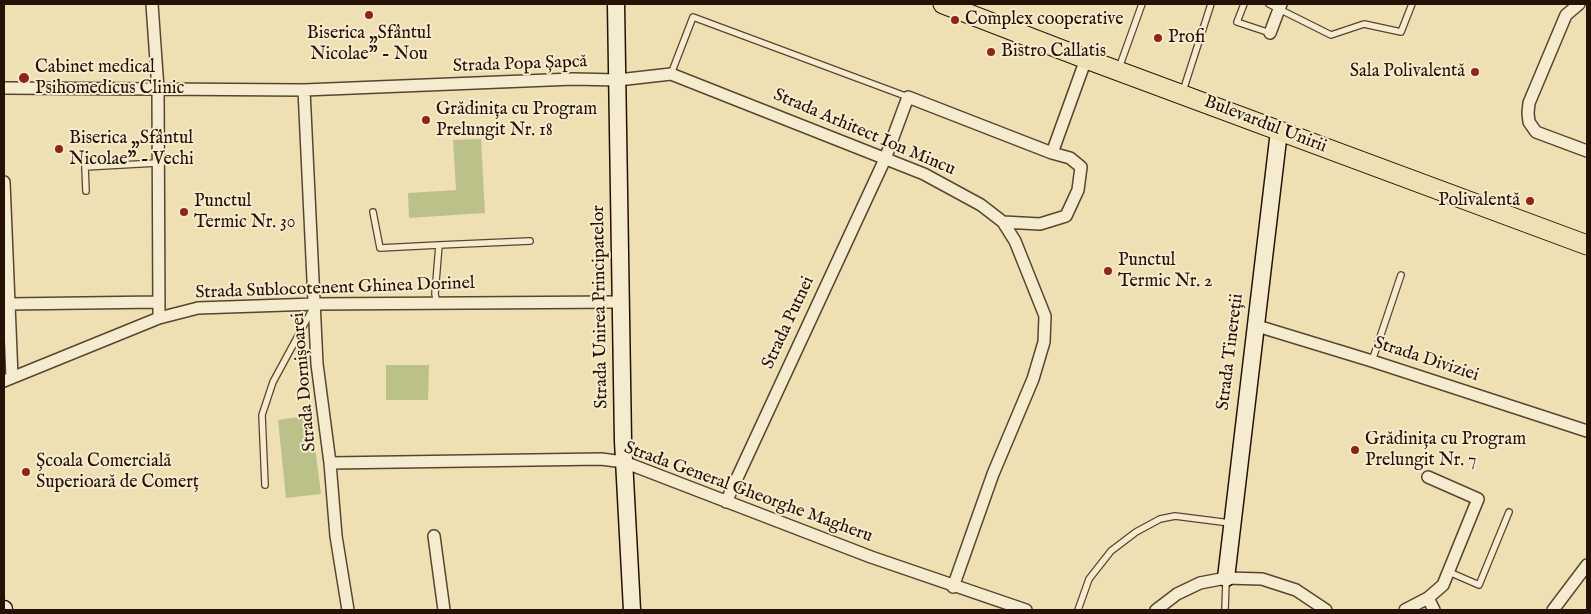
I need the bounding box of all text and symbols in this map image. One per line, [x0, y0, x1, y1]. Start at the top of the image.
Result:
marker: Biserica „Sfântul Nicolae” - Nou [363, 9, 375, 21]
place label: Complex cooperative [965, 9, 1124, 31]
marker: Complex cooperative [949, 14, 961, 26]
place label: Biserica „Sfântul Nicolae” - Nou [307, 23, 431, 66]
place label: Profi [1168, 27, 1205, 49]
marker: Profi [1152, 32, 1164, 44]
place label: Bistro Callatis [1001, 41, 1106, 63]
marker: Bistro Callatis [985, 46, 997, 58]
street label: Strada Popa Șapcă [452, 52, 588, 78]
place label: Cabinet medical Psihomedicus Clinic [35, 57, 184, 100]
place label: Sala Polivalentă [1350, 61, 1465, 83]
marker: Sala Polivalentă [1469, 66, 1481, 78]
marker: Cabinet medical Psihomedicus Clinic [17, 71, 31, 85]
street label: Strada Arhitect Ion Mincu [770, 85, 958, 181]
street label: Bulevardul Unirii [1200, 92, 1330, 158]
place label: Grădinița cu Program Prelungit Nr. 18 [436, 99, 597, 142]
marker: Grădinița cu Program Prelungit Nr. 18 [420, 114, 432, 126]
place label: Biserica „Sfântul Nicolae” - Vechi [69, 128, 194, 170]
marker: Biserica „Sfântul Nicolae” - Vechi [53, 143, 65, 155]
place label: Polivalentă [1438, 190, 1520, 212]
place label: Punctul Termic Nr. 30 [194, 191, 296, 233]
marker: Polivalentă [1524, 195, 1536, 207]
street label: Strada Unirea Principatelor [588, 205, 614, 409]
marker: Punctul Termic Nr. 30 [178, 206, 190, 218]
place label: Punctul Termic Nr. 2 [1118, 250, 1212, 292]
marker: Punctul Termic Nr. 2 [1102, 265, 1114, 277]
street label: Strada Sublocotenent Ghinea Dorinel [195, 273, 475, 305]
street label: Strada Putnei [758, 273, 820, 373]
street label: Strada Tinereții [1213, 292, 1249, 412]
street label: Strada Dornișoarei [288, 311, 322, 453]
street label: Strada Diviziei [1371, 333, 1481, 387]
place label: Grădinița cu Program Prelungit Nr. 7 [1365, 429, 1526, 472]
street label: Strada General Gheorghe Magheru [621, 438, 875, 548]
marker: Grădinița cu Program Prelungit Nr. 7 [1349, 444, 1361, 456]
place label: Școala Comercială Superioară de Comerț [36, 451, 199, 494]
marker: Școala Comercială Superioară de Comerț [20, 466, 32, 478]

